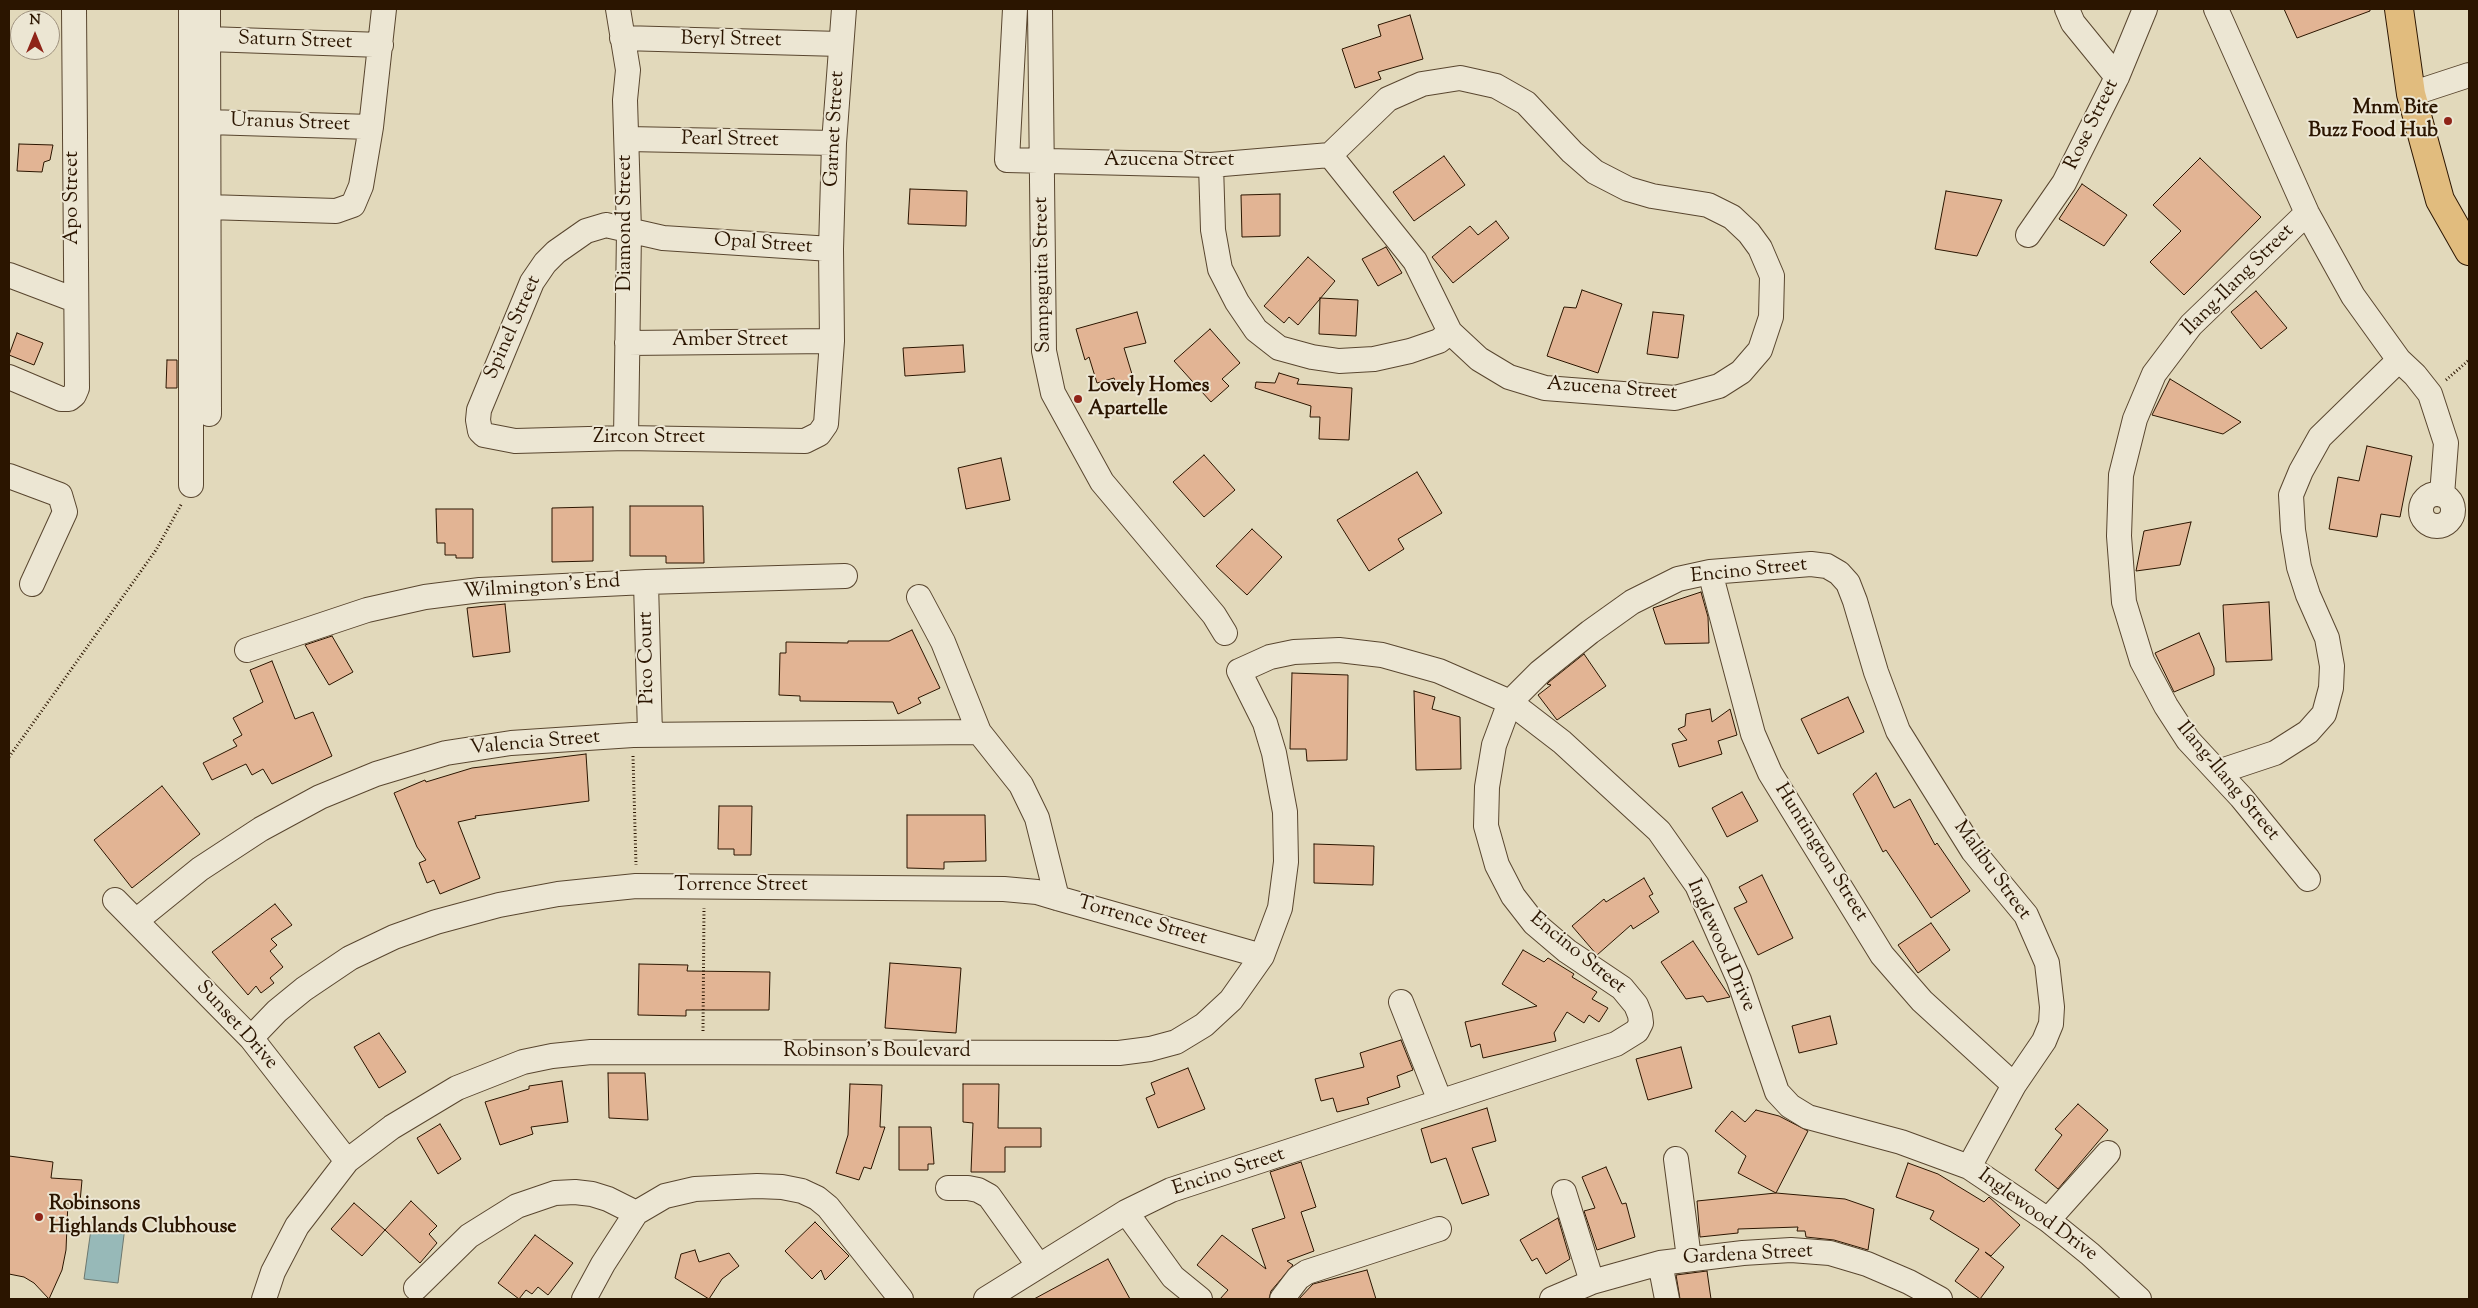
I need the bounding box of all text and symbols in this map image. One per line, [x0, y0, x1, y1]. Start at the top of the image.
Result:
north arrow [10, 10, 60, 60]
text: N [29, 11, 41, 31]
street label: Saturn Street [237, 28, 353, 56]
street label: Beryl Street [680, 28, 782, 54]
street label: Garnet Street [821, 70, 851, 188]
street label: Rose Street [2061, 76, 2125, 174]
place label: Mnm Bite Buzz Food Hub [2308, 98, 2438, 145]
street label: Uranus Street [230, 110, 350, 138]
marker: Mnm Bite Buzz Food Hub [2442, 115, 2454, 127]
street label: Pearl Street [681, 128, 779, 154]
street label: Azucena Street [1104, 150, 1234, 174]
street label: Apo Street [62, 151, 86, 245]
street label: Diamond Street [615, 155, 639, 291]
street label: Sampaguita Street [1031, 197, 1057, 353]
street label: Ilang-Ilang Street [2178, 220, 2300, 342]
street label: Opal Street [713, 230, 813, 260]
street label: Spinel Street [480, 272, 548, 384]
street label: Amber Street [672, 330, 788, 354]
street label: Azucena Street [1546, 373, 1678, 407]
place label: Lovely Homes Apartelle [1088, 376, 1209, 423]
marker: Lovely Homes Apartelle [1072, 393, 1084, 405]
street label: Zircon Street [593, 427, 705, 451]
street label: Encino Street [1690, 554, 1808, 590]
street label: Wilmington's End [463, 571, 621, 605]
street label: Pico Court [635, 611, 661, 705]
street label: Ilang-Ilang Street [2170, 718, 2284, 846]
street label: Valencia Street [469, 726, 601, 762]
street label: Huntington Street [1768, 779, 1872, 927]
street label: Malibu Street [1947, 817, 2035, 925]
street label: Torrence Street [674, 875, 808, 899]
street label: Inglewood Drive [1680, 876, 1760, 1016]
street label: Torrence Street [1075, 892, 1209, 952]
street label: Encino Street [1524, 908, 1630, 1000]
street label: Sunset Drive [190, 977, 282, 1075]
street label: Robinson's Boulevard [783, 1041, 971, 1065]
street label: Encino Street [1170, 1144, 1288, 1202]
street label: Inglewood Drive [1972, 1164, 2102, 1268]
place label: Robinsons Highlands Clubhouse [49, 1194, 237, 1241]
marker: Robinsons Highlands Clubhouse [33, 1211, 45, 1223]
street label: Gardena Street [1682, 1241, 1814, 1271]

